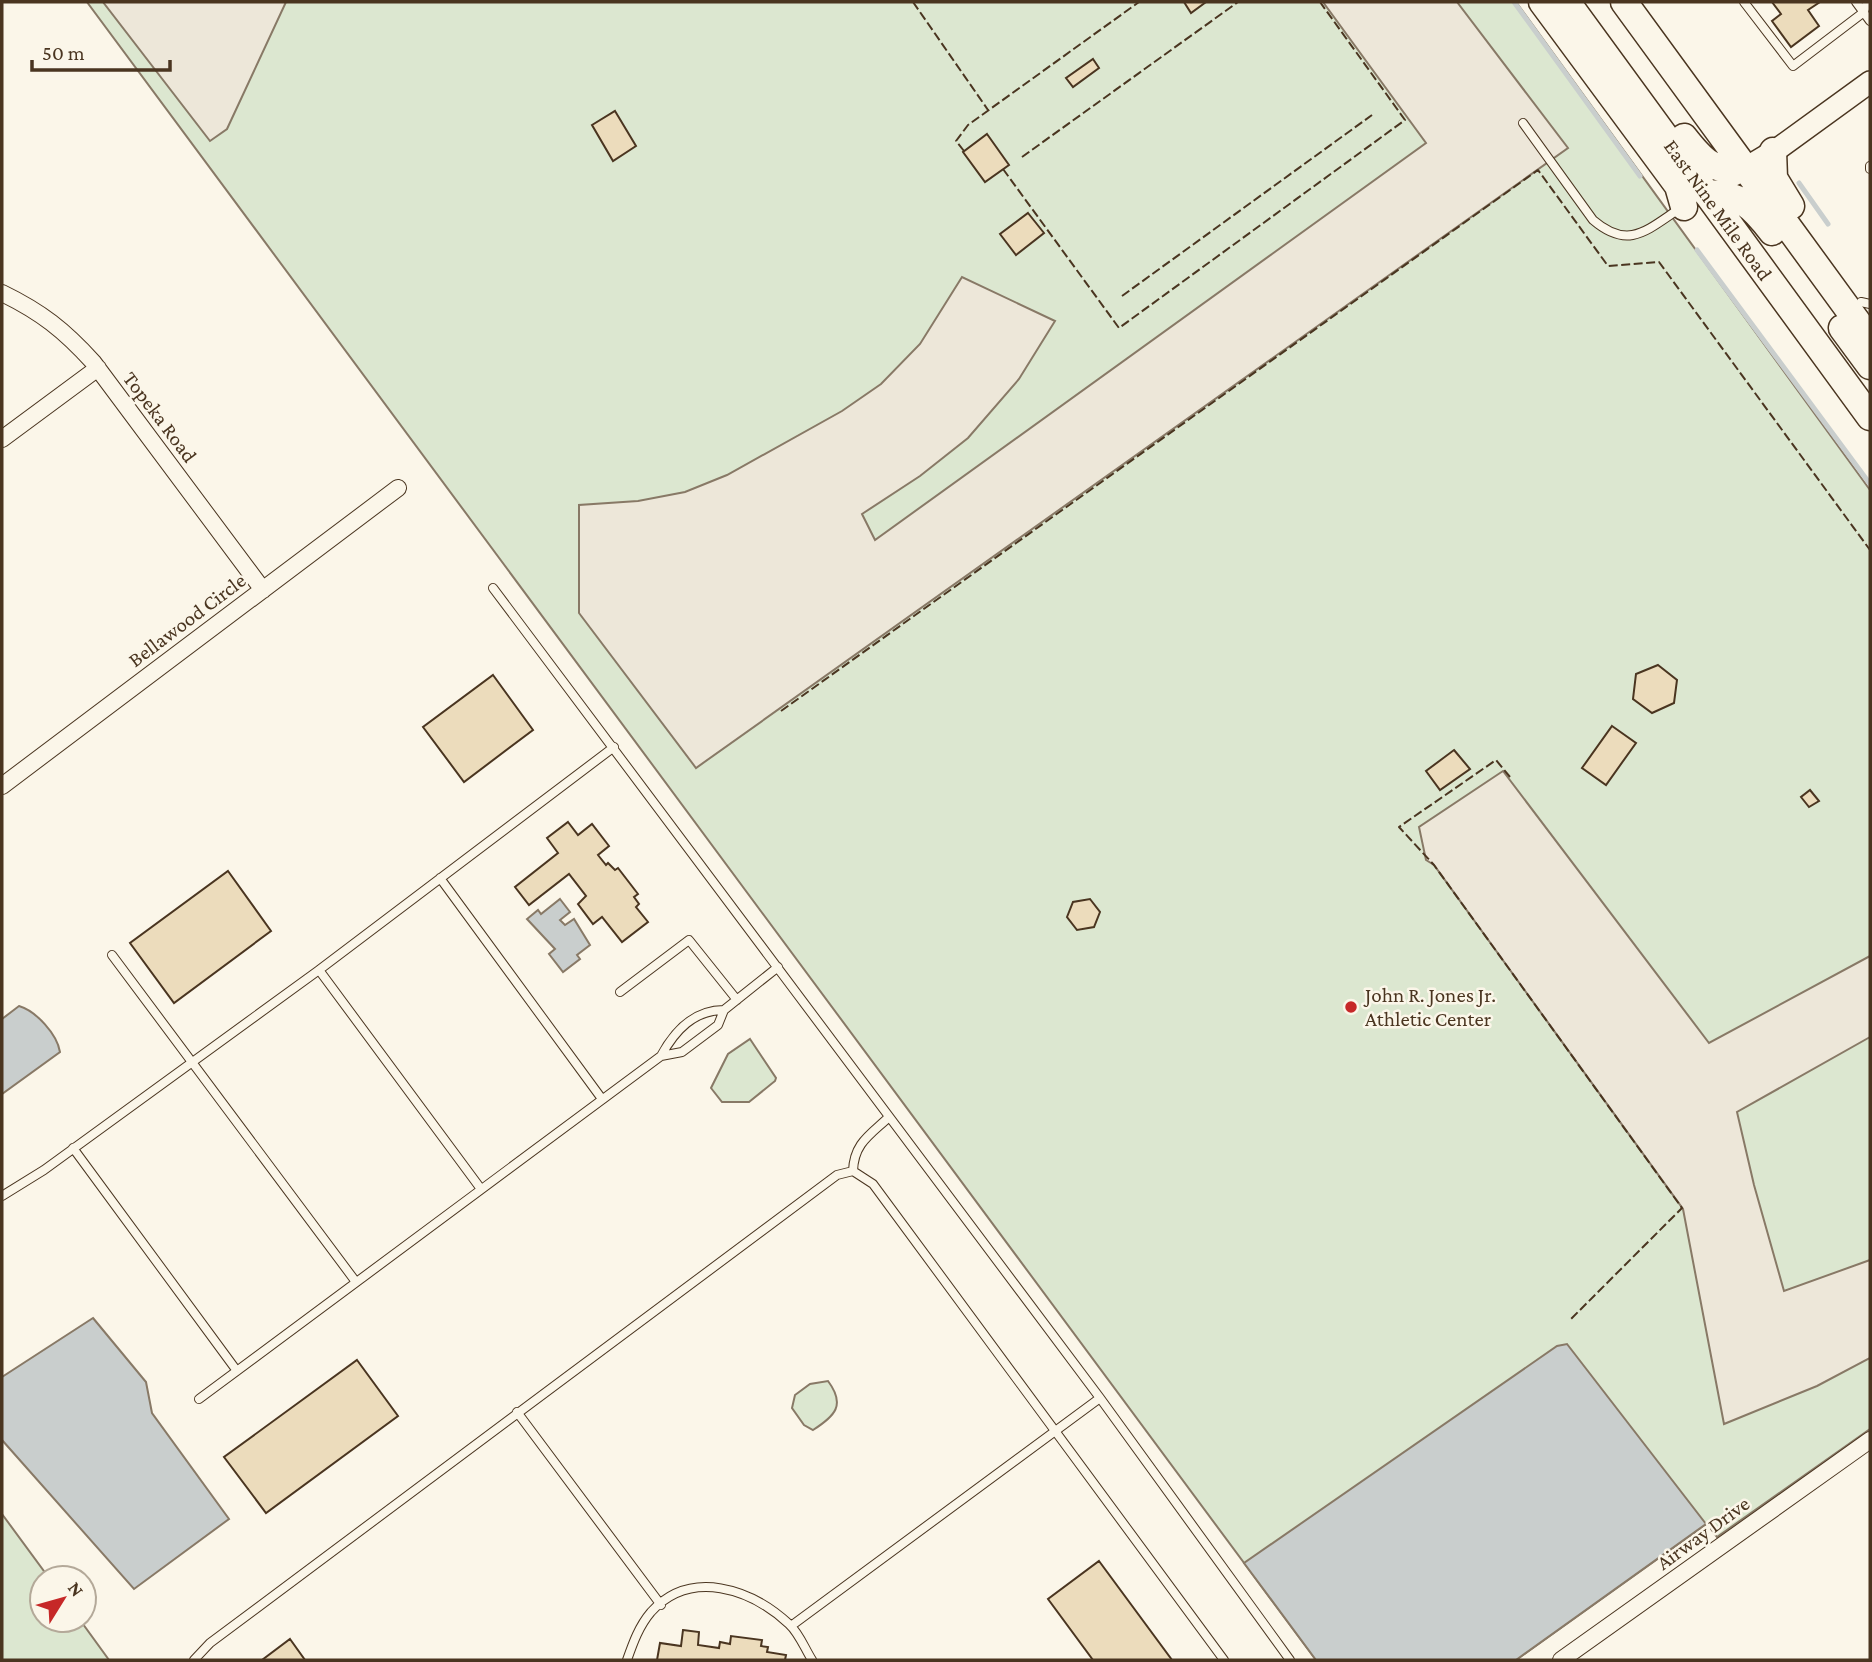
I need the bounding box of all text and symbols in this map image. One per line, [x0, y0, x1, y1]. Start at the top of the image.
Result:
scale bar [32, 28, 170, 72]
text: 50 m [42, 41, 85, 65]
street label: East Nine Mile Road [1659, 135, 1777, 285]
street label: Topeka Road [118, 367, 202, 467]
street label: Bellawood Circle [124, 568, 250, 672]
place label: John R. Jones Jr. Athletic Center [1363, 983, 1496, 1031]
marker: John R. Jones Jr. Athletic Center [1343, 999, 1359, 1015]
street label: Airway Drive [1652, 1491, 1754, 1575]
north arrow [28, 1564, 98, 1634]
text: N [64, 1578, 88, 1601]

